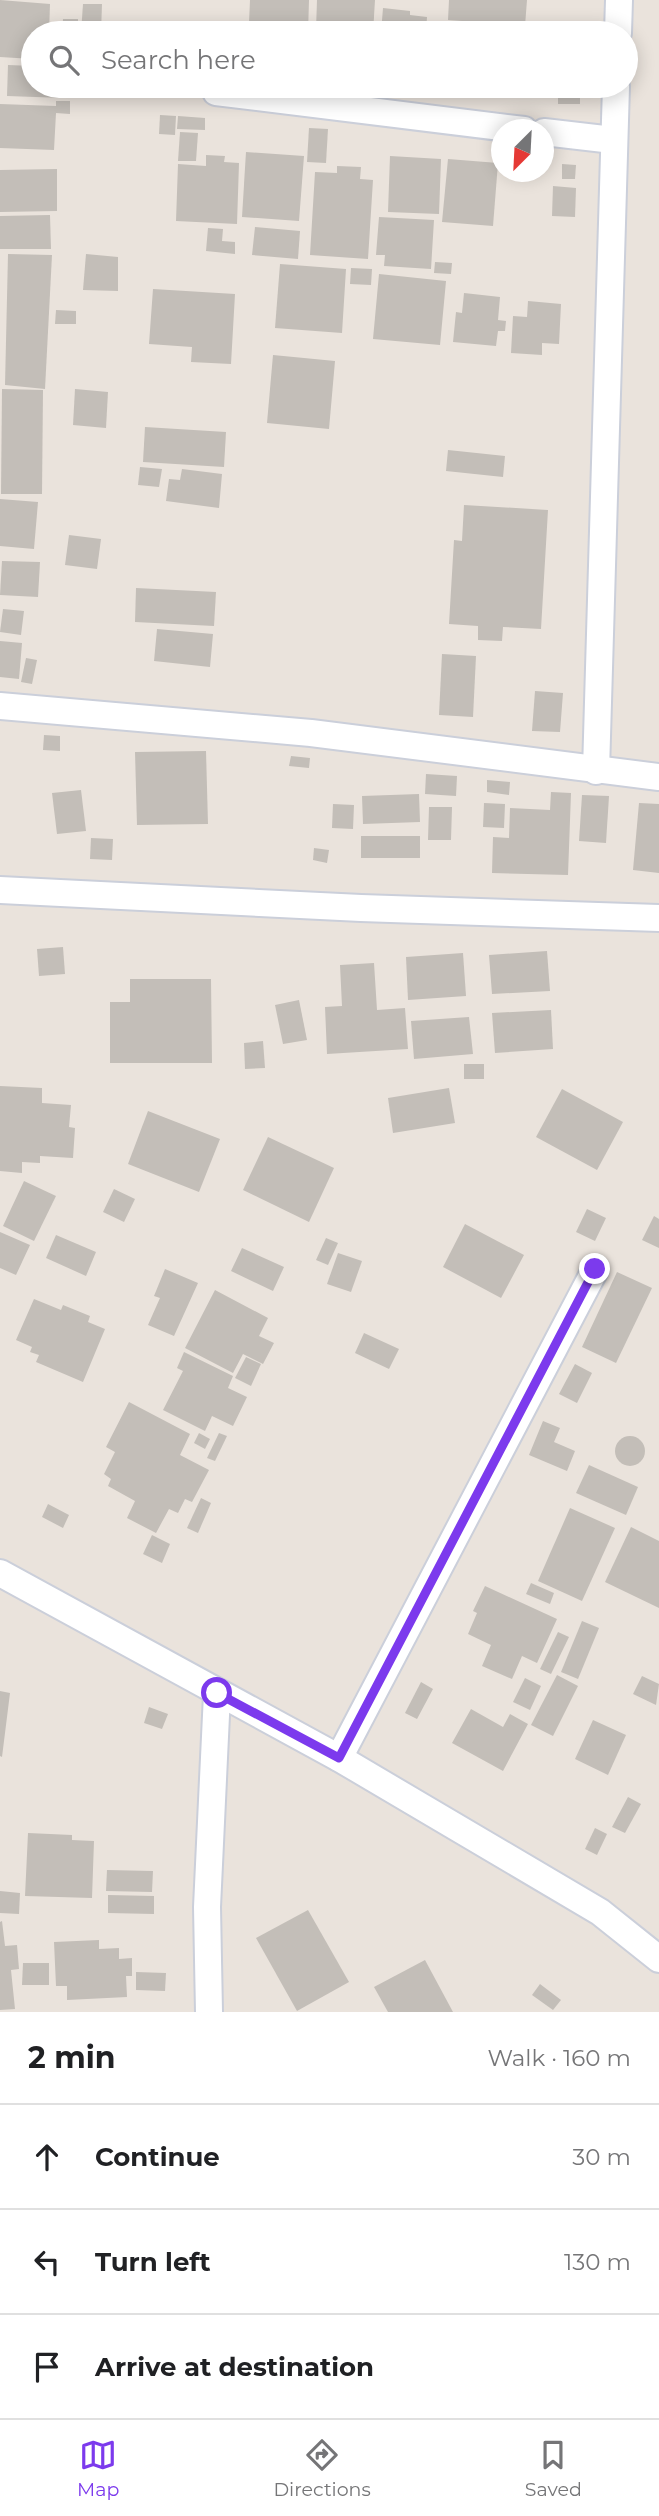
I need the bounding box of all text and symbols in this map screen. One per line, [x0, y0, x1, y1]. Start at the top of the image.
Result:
search box [21, 21, 638, 98]
icon: search [45, 41, 83, 79]
text: Search here [101, 44, 256, 76]
north arrow [491, 119, 554, 182]
route end [579, 1253, 610, 1284]
route start [201, 1677, 232, 1708]
text: 2 min [28, 2039, 115, 2076]
text: Walk · 160 m [487, 2044, 631, 2072]
icon: ahead [28, 2138, 66, 2176]
text: Continue [95, 2141, 220, 2173]
text: 30 m [572, 2143, 631, 2171]
icon: left [28, 2243, 66, 2281]
text: Turn left [95, 2246, 211, 2278]
text: 130 m [564, 2248, 631, 2276]
icon: arrive [28, 2348, 66, 2386]
text: Arrive at destination [95, 2351, 374, 2383]
tab: Map [77, 2436, 119, 2501]
tab: Directions [273, 2436, 371, 2501]
tab: Saved [525, 2436, 582, 2501]

